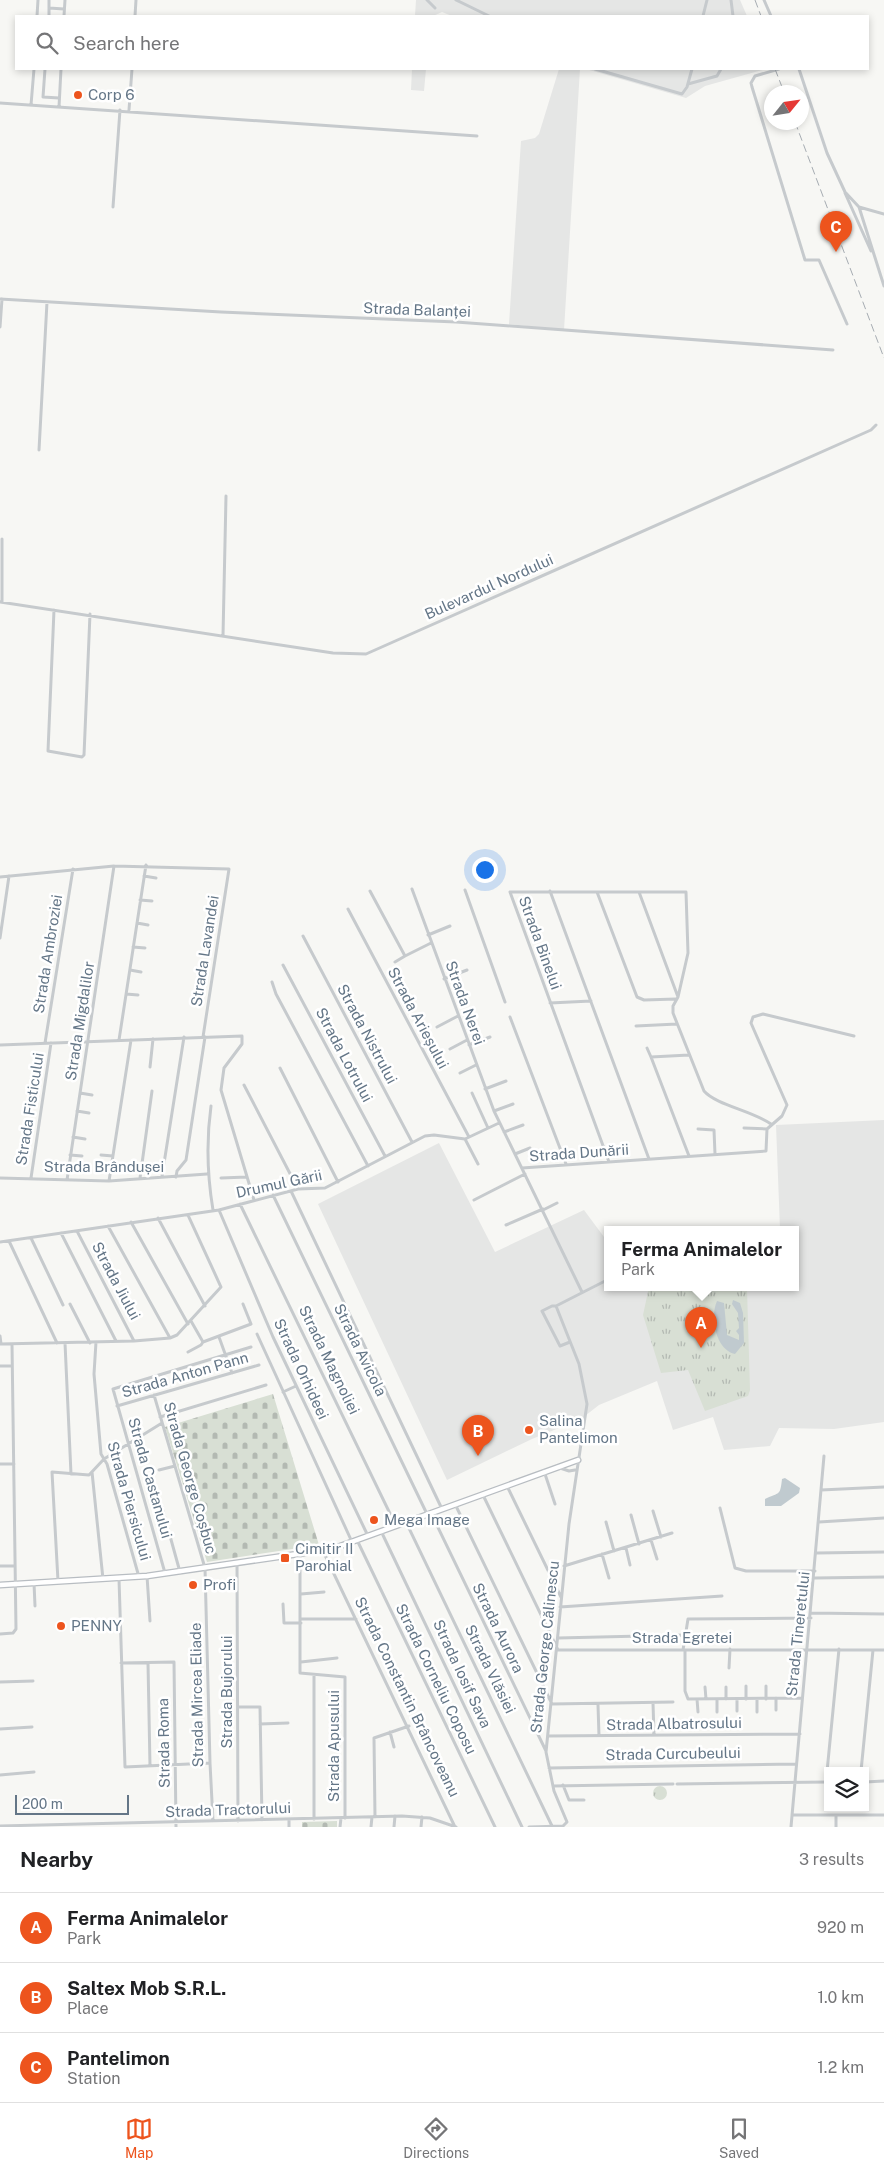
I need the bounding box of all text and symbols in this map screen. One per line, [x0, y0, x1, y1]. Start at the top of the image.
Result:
search box [15, 15, 869, 70]
icon: search [33, 29, 61, 57]
text: Search here [73, 32, 180, 54]
north arrow [764, 85, 809, 130]
place label: Corp 6 [88, 86, 134, 103]
marker: Corp 6 [72, 89, 84, 101]
pin: C [820, 211, 852, 252]
street label: Strada Balanței [363, 299, 471, 320]
street label: Bulevardul Nordului [422, 551, 556, 623]
your location [472, 857, 498, 883]
street label: Strada Ambroziei [30, 893, 65, 1015]
street label: Strada Lavandei [187, 894, 222, 1008]
street label: Strada Binelui [516, 894, 565, 992]
street label: Strada Nerei [442, 959, 489, 1047]
street label: Strada Migdalilor [62, 960, 97, 1082]
street label: Strada Arieșului [385, 964, 452, 1071]
street label: Strada Nistrului [334, 981, 401, 1086]
street label: Strada Lotrului [312, 1005, 376, 1105]
street label: Strada Fisticului [12, 1051, 47, 1166]
street label: Strada Dunării [529, 1141, 629, 1164]
street label: Strada Brândușei [44, 1158, 164, 1175]
street label: Drumul Gării [234, 1166, 324, 1201]
popup [604, 1226, 799, 1291]
text: Ferma Animalelor [621, 1238, 782, 1260]
street label: Strada Jiului [89, 1239, 144, 1323]
text: Park [621, 1260, 655, 1279]
street label: Strada Avicola [331, 1301, 390, 1399]
street label: Strada Magnoliei [296, 1303, 363, 1417]
pin: A [685, 1307, 717, 1348]
street label: Strada Orhideei [271, 1316, 332, 1422]
street label: Strada Anton Pann [120, 1348, 250, 1401]
street label: Strada George Coșbuc [161, 1400, 220, 1556]
place label: Salina Pantelimon [539, 1412, 618, 1446]
pin: B [462, 1415, 494, 1456]
street label: Strada Castanului [125, 1416, 176, 1540]
marker: Salina Pantelimon [523, 1424, 535, 1436]
street label: Strada Piersicului [104, 1439, 155, 1562]
place label: Mega Image [384, 1511, 470, 1528]
marker: Mega Image [368, 1514, 380, 1526]
place label: Cimitir II Parohial [295, 1540, 353, 1574]
marker: Cimitir II Parohial [279, 1552, 291, 1564]
street label: Strada George Călinescu [527, 1560, 562, 1734]
street label: Strada Tineretului [782, 1571, 813, 1697]
place label: Profi [203, 1576, 236, 1593]
marker: Profi [187, 1579, 199, 1591]
street label: Strada Aurora [469, 1580, 528, 1675]
street label: Strada Constantin Brâncoveanu [352, 1594, 463, 1799]
street label: Strada Corneliu Coposu [393, 1601, 480, 1757]
place label: PENNY [71, 1617, 122, 1634]
street label: Strada Iosif Sava [430, 1617, 495, 1731]
marker: PENNY [55, 1620, 67, 1632]
street label: Strada Vlăsiei [462, 1622, 519, 1716]
street label: Strada Mircea Eliade [187, 1623, 206, 1767]
street label: Strada Egretei [632, 1629, 732, 1646]
street label: Strada Bujorului [218, 1635, 235, 1749]
street label: Strada Apusului [325, 1690, 342, 1802]
street label: Strada Roma [154, 1698, 173, 1788]
street label: Strada Albatrosului [606, 1714, 742, 1733]
street label: Strada Curcubeului [605, 1744, 741, 1763]
map controls [824, 1767, 869, 1812]
button: layers [824, 1767, 869, 1812]
scale bar [15, 1792, 129, 1815]
text: 200 m [22, 1796, 63, 1812]
street label: Strada Tractorului [165, 1799, 291, 1820]
text: Nearby [20, 1847, 93, 1872]
text: 3 results [799, 1850, 864, 1869]
text: Ferma Animalelor [67, 1907, 228, 1929]
text: A [30, 1918, 42, 1937]
text: 920 m [817, 1918, 864, 1937]
text: Park [67, 1929, 101, 1948]
text: Saltex Mob S.R.L. [67, 1977, 226, 1999]
text: B [31, 1988, 41, 2007]
text: 1.0 km [817, 1988, 864, 2007]
text: Place [67, 1999, 109, 2018]
text: Pantelimon [67, 2047, 170, 2069]
text: C [30, 2058, 42, 2077]
text: 1.2 km [817, 2058, 864, 2077]
text: Station [67, 2069, 121, 2088]
tab: Map [125, 2115, 153, 2161]
tab: Directions [403, 2115, 469, 2161]
tab: Saved [719, 2115, 759, 2161]

